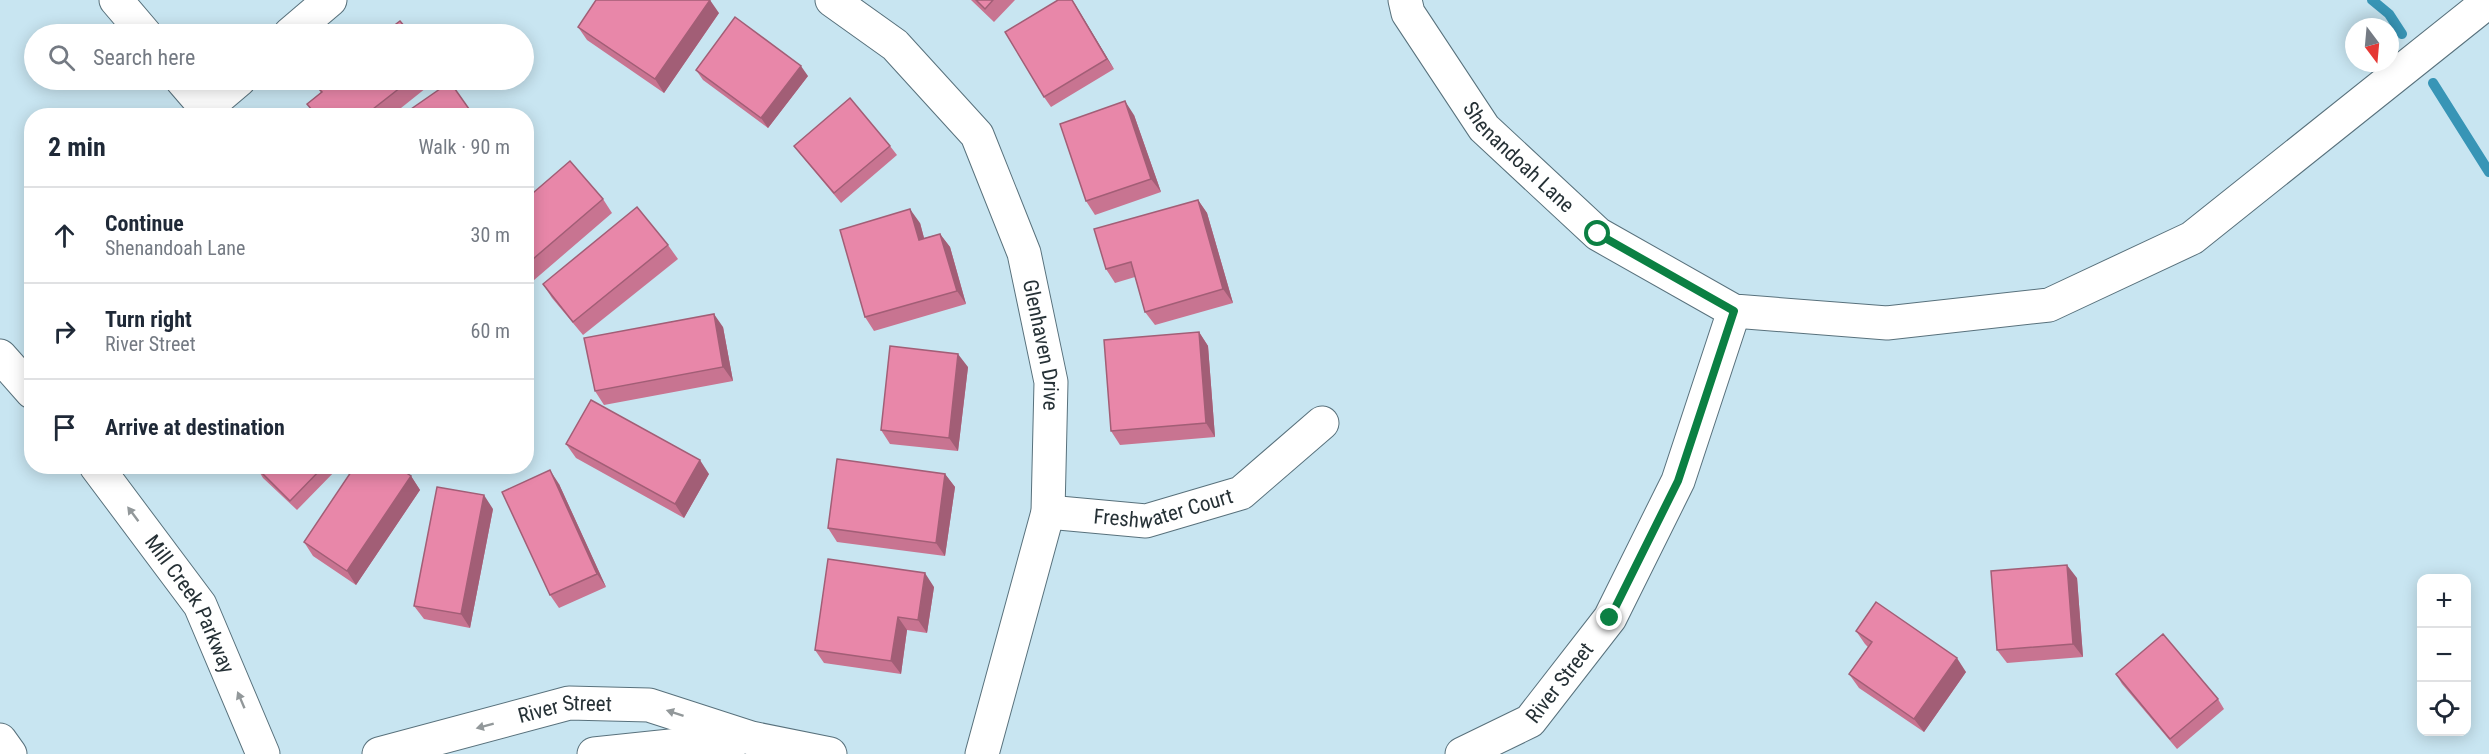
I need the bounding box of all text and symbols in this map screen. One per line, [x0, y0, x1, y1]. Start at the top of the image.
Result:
north arrow [2345, 18, 2399, 72]
search box [24, 24, 534, 90]
icon: search [45, 41, 78, 74]
text: Search here [93, 45, 195, 70]
street label: Shenandoah Lane [1458, 97, 1579, 218]
text: 2 min [48, 132, 106, 162]
text: Walk · 90 m [418, 135, 510, 159]
text: Continue [105, 211, 184, 236]
icon: ahead [48, 219, 81, 252]
route start [1584, 220, 1610, 246]
text: 30 m [471, 223, 510, 247]
text: Shenandoah Lane [105, 236, 245, 260]
street label: Glenhaven Drive [1018, 277, 1063, 411]
text: Turn right [105, 307, 192, 332]
icon: right [48, 315, 81, 348]
text: 60 m [471, 319, 510, 343]
text: River Street [105, 332, 196, 356]
icon: arrive [48, 411, 81, 444]
text: Arrive at destination [105, 415, 285, 440]
street label: Freshwater Court [1093, 484, 1236, 534]
one-way arrow [127, 507, 139, 523]
street label: Mill Creek Parkway [140, 530, 240, 677]
map controls [2417, 574, 2471, 736]
button: + [2417, 574, 2471, 628]
route end [1596, 604, 1622, 630]
button: − [2417, 628, 2471, 682]
street label: River Street [1521, 638, 1598, 728]
button: locate [2417, 682, 2471, 736]
street label: River Street [515, 690, 612, 728]
one-way arrow [236, 691, 245, 709]
one-way arrow [666, 708, 684, 718]
one-way arrow [476, 721, 494, 731]

